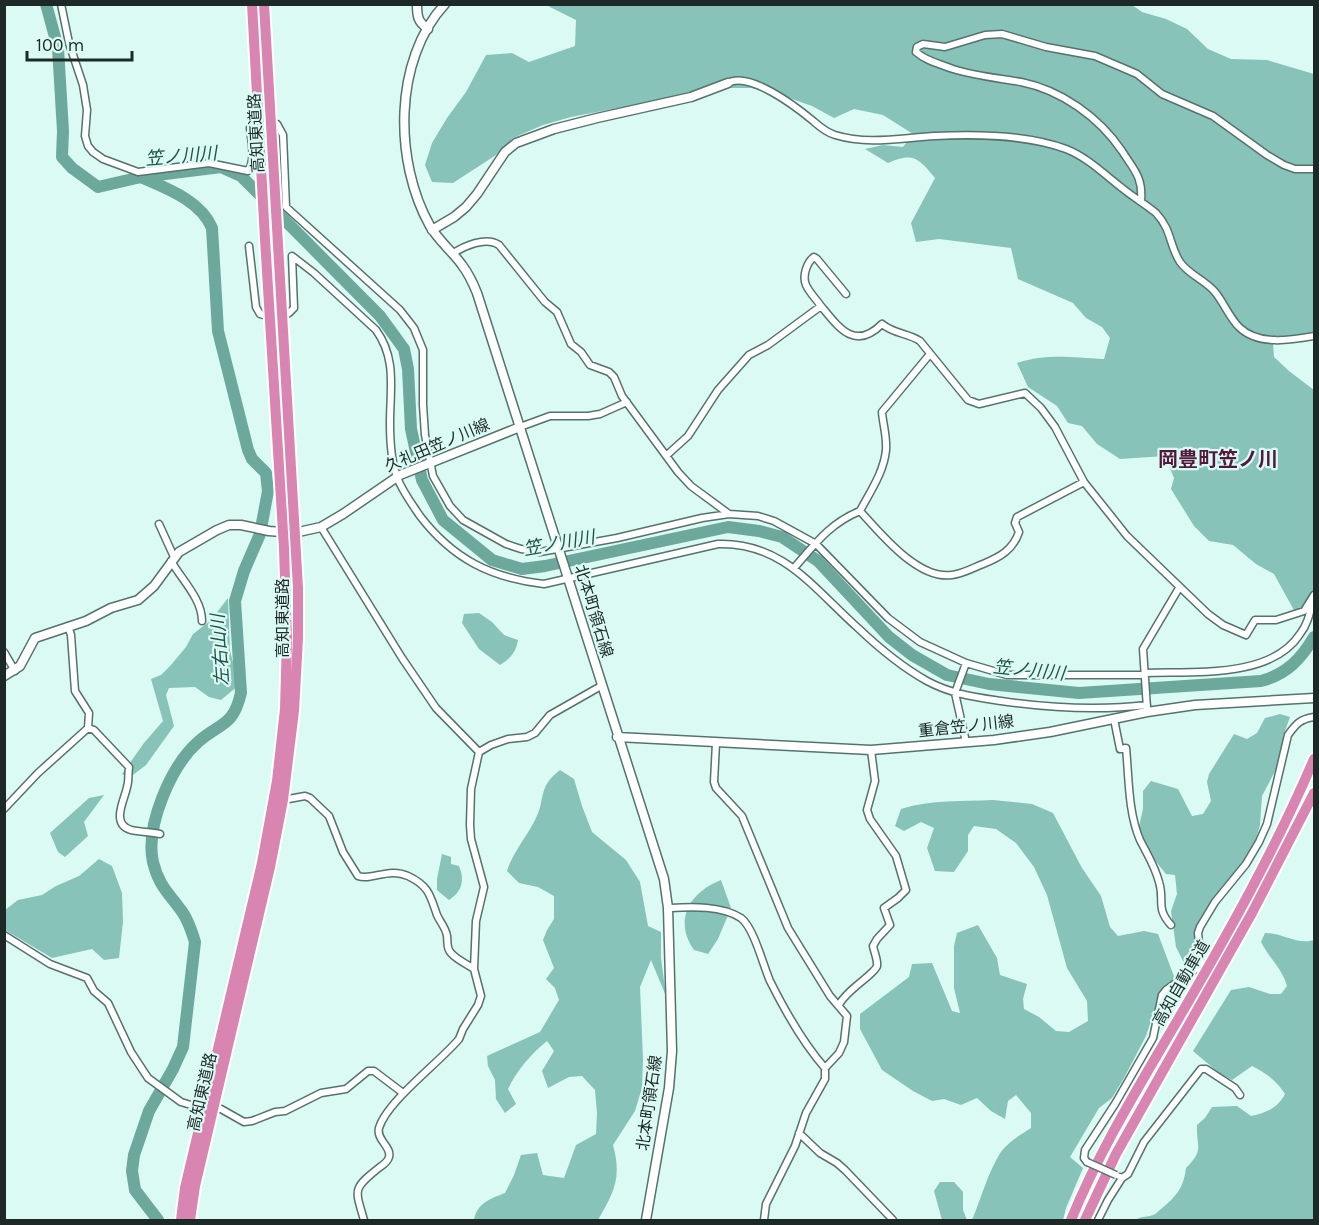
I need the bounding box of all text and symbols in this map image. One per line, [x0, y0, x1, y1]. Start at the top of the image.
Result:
scale bar [27, 24, 132, 62]
text: 100 m [36, 34, 84, 56]
street label: 高知東道路 [244, 93, 268, 173]
water label: 笠ノ川川 [144, 142, 220, 170]
street label: 久礼田笠ノ川線 [382, 414, 492, 476]
district label: 岡豊町笠ノ川 [1158, 448, 1278, 471]
water label: 笠ノ川川 [522, 526, 598, 560]
street label: 北本町領石線 [571, 562, 617, 660]
street label: 高知東道路 [273, 578, 292, 658]
water label: 左右山川 [206, 611, 233, 687]
water label: 笠ノ川川 [992, 655, 1068, 685]
street label: 重倉笠ノ川線 [917, 712, 1015, 740]
street label: 高知自動車道 [1149, 937, 1213, 1029]
street label: 高知東道路 [184, 1051, 220, 1133]
street label: 北本町領石線 [633, 1054, 665, 1152]

